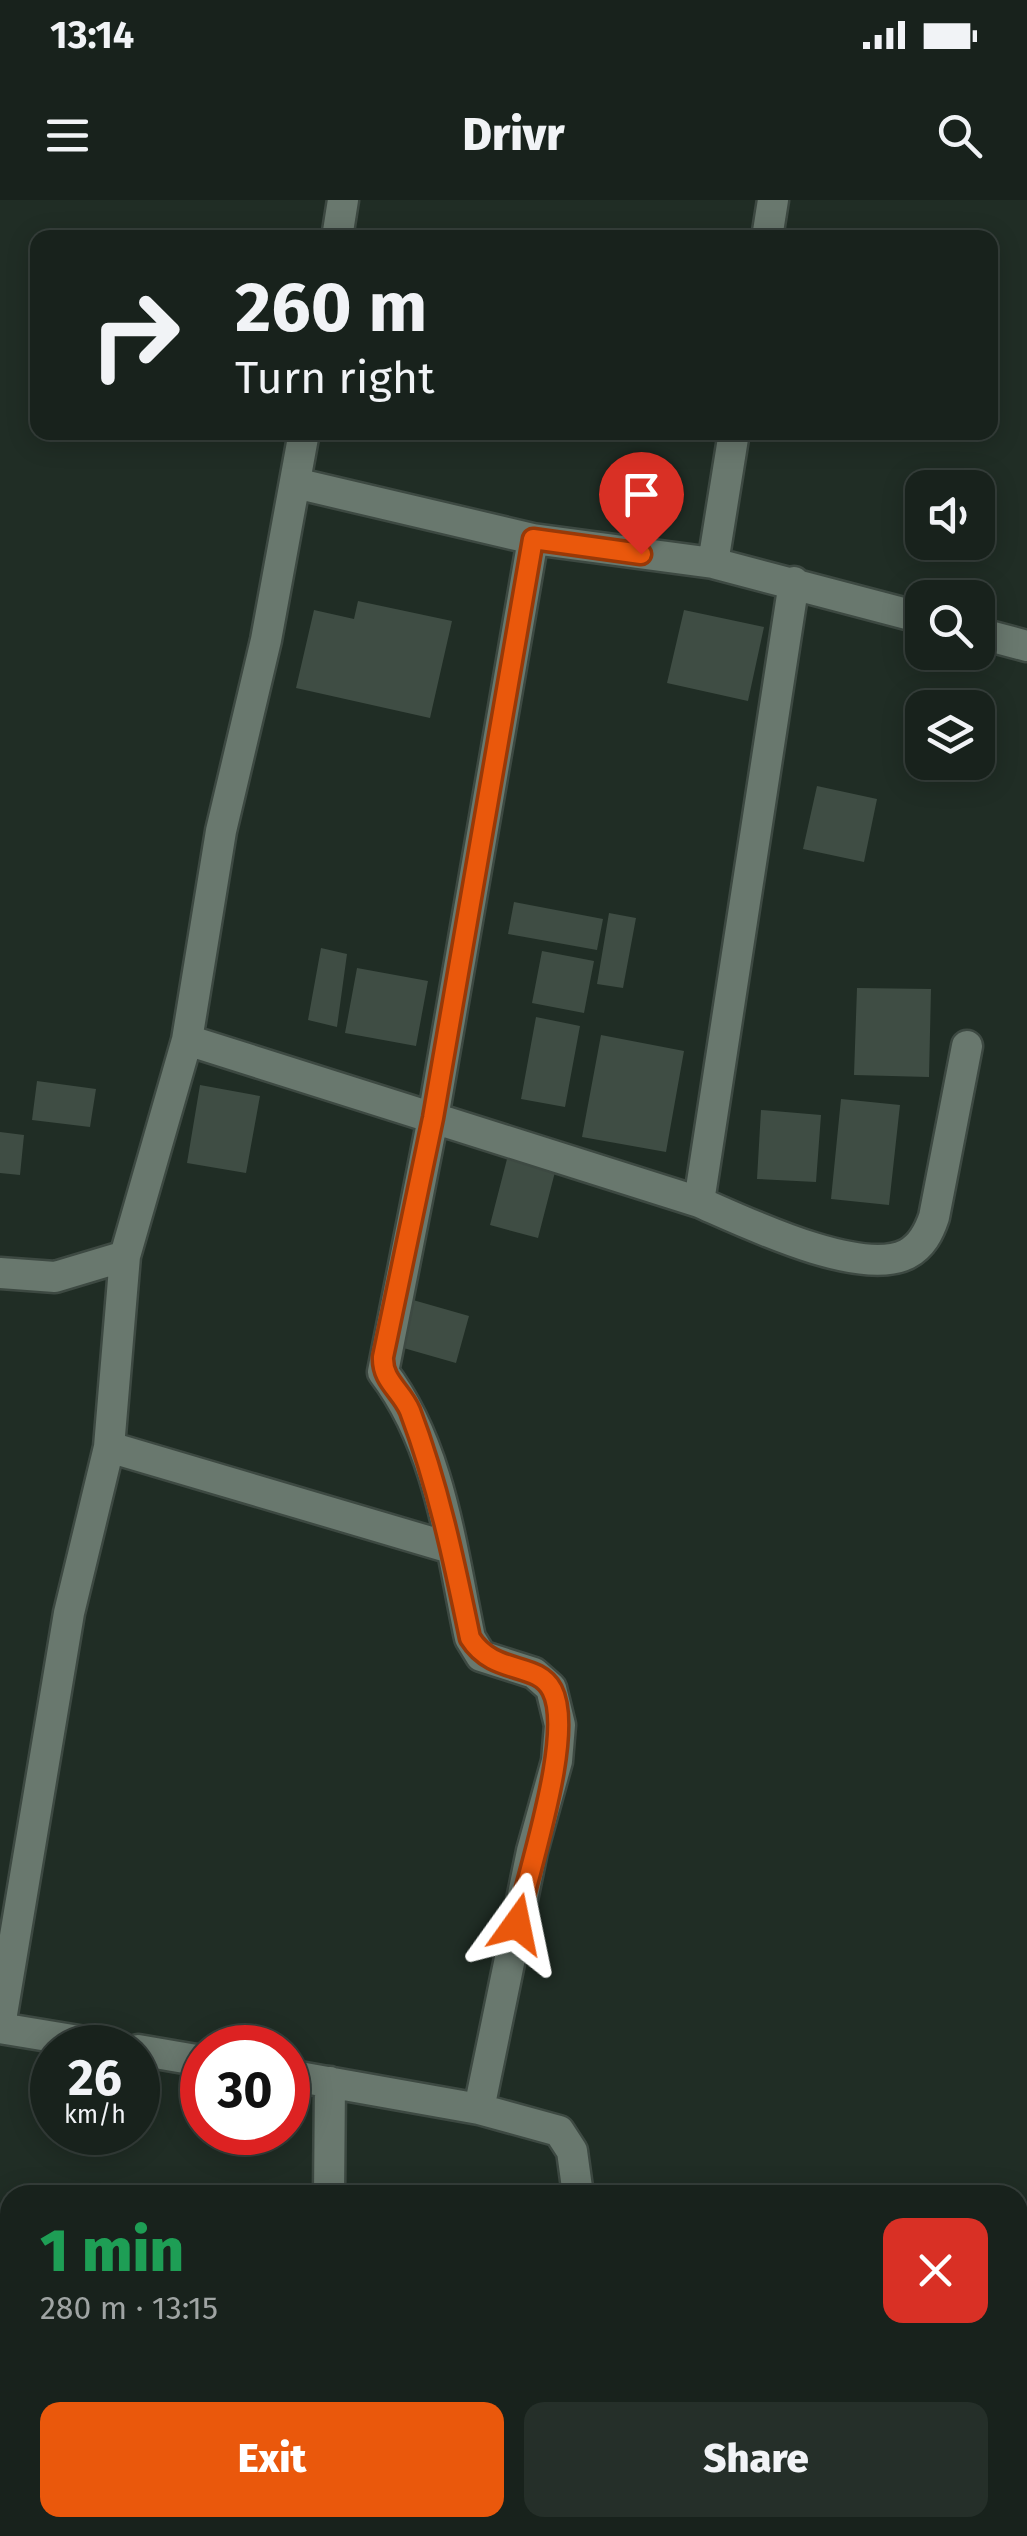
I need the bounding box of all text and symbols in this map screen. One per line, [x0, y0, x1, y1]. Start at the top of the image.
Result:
text: 13:14 [50, 12, 134, 58]
icon: menu [40, 108, 95, 163]
text: Drivr [463, 108, 564, 162]
icon: search [932, 108, 987, 163]
text: 260 m [235, 266, 427, 350]
icon: right [70, 270, 200, 400]
text: Turn right [235, 351, 434, 405]
pin [599, 452, 684, 555]
icon: arrive [614, 467, 669, 522]
map controls [905, 470, 995, 780]
button: sound [905, 470, 995, 560]
button: search [905, 580, 995, 670]
button: layers [905, 690, 995, 780]
position arrow [465, 1872, 569, 1976]
speed limit sign: 30 [180, 2025, 310, 2155]
text: 26 [68, 2048, 122, 2108]
text: km/h [64, 2100, 126, 2130]
text: 1 min [40, 2215, 184, 2287]
button: close [883, 2218, 988, 2323]
text: 280 m · 13:15 [40, 2289, 218, 2327]
button: Exit [40, 2402, 504, 2517]
button: Share [524, 2402, 988, 2517]

